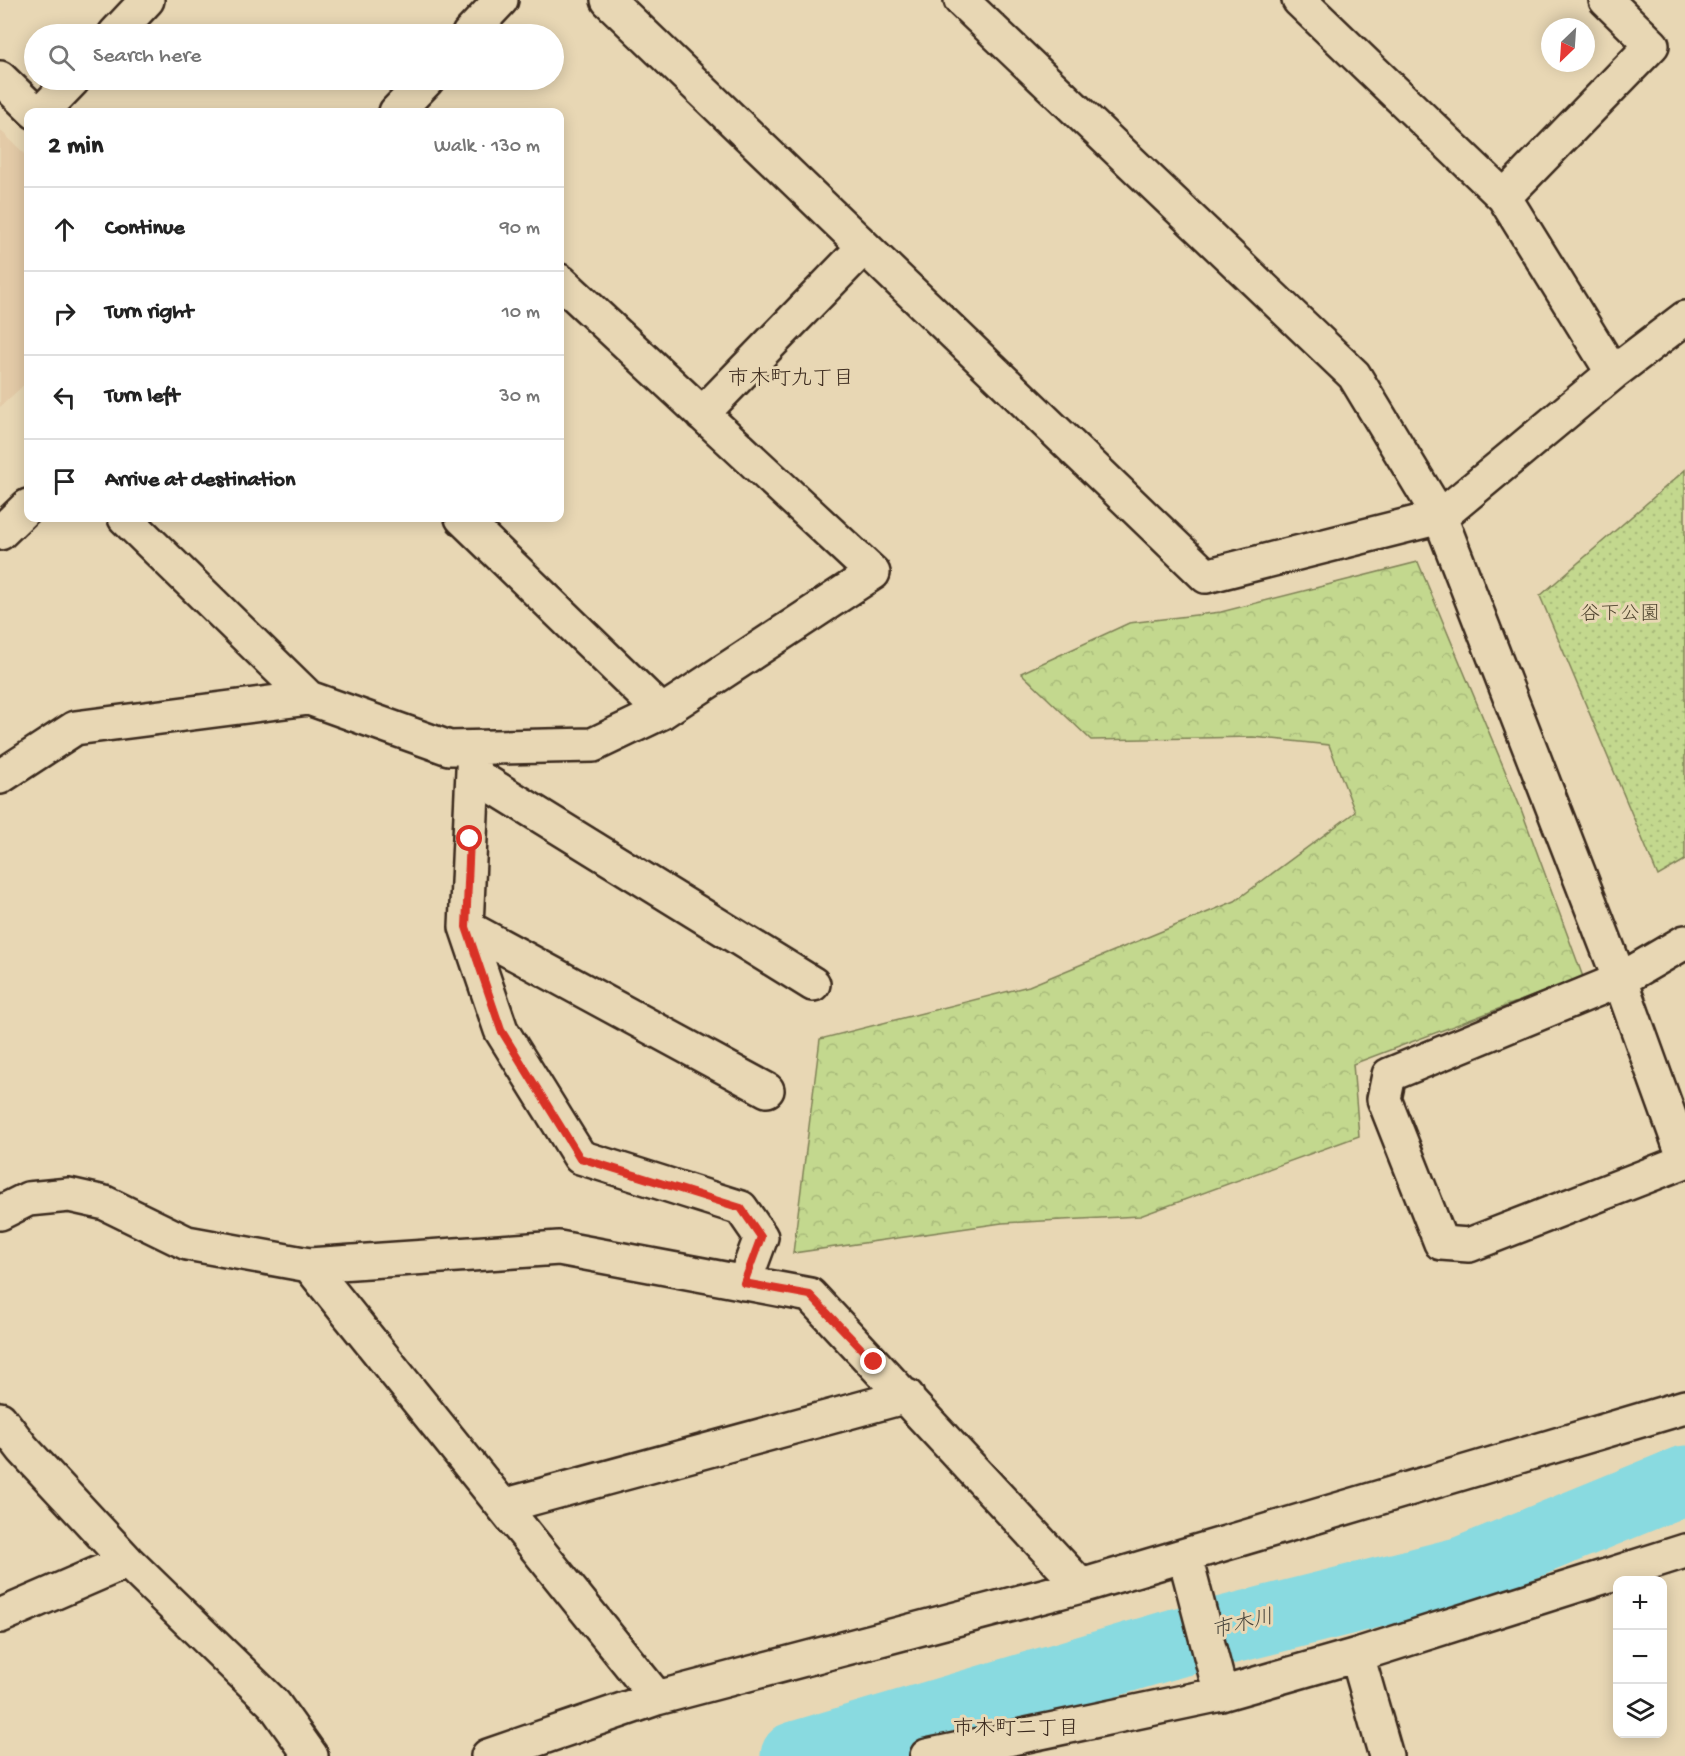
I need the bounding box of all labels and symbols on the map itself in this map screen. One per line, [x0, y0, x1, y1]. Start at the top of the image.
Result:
north arrow [1541, 18, 1595, 72]
district label: 市木町九丁目 [728, 367, 854, 393]
park label: 谷下公園 [1580, 603, 1660, 627]
route start [456, 825, 482, 851]
route end [860, 1348, 886, 1374]
water label: 市木川 [1209, 1605, 1277, 1646]
district label: 市木町二丁目 [953, 1717, 1079, 1743]

